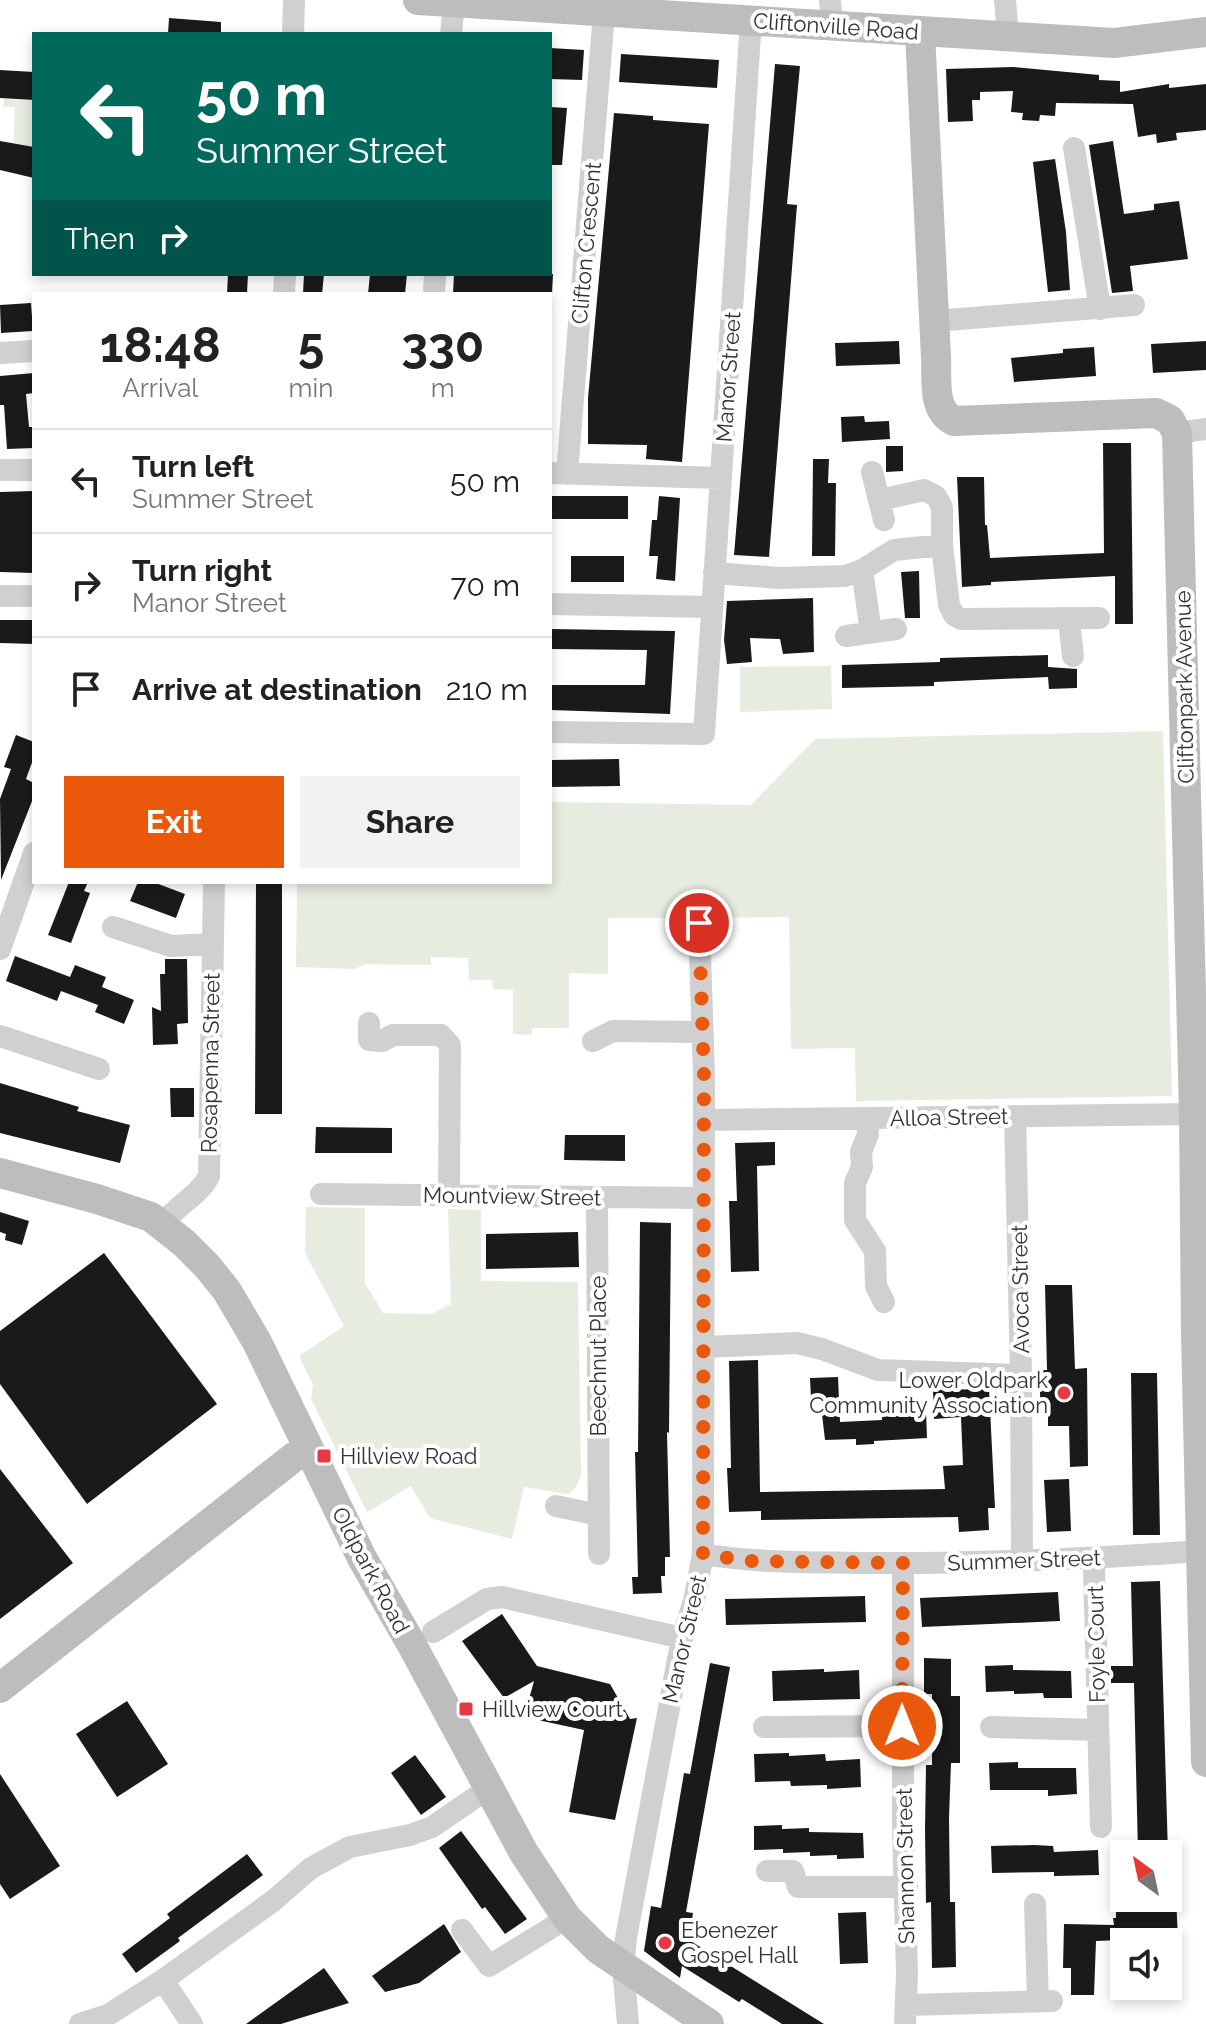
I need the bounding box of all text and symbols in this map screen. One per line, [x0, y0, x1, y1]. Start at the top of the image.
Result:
street label: Cliftonville Road [752, 7, 920, 45]
text: 50 m [196, 62, 327, 128]
icon: left [64, 64, 168, 168]
text: Summer Street [196, 129, 447, 171]
street label: Clifton Crescent [566, 160, 606, 325]
icon: right [151, 216, 195, 260]
text: Then [64, 221, 135, 256]
street label: Manor Street [710, 310, 746, 443]
text: 18:48 [100, 317, 221, 373]
text: 5 [298, 317, 324, 373]
text: 330 [401, 317, 484, 373]
text: Arrival [122, 373, 198, 403]
text: min [289, 373, 333, 403]
text: m [431, 373, 455, 403]
text: Turn left [132, 449, 254, 484]
icon: left [64, 459, 108, 503]
text: 50 m [450, 464, 520, 499]
text: Summer Street [132, 484, 314, 514]
text: Turn right [132, 553, 272, 588]
icon: right [64, 563, 108, 607]
text: 70 m [450, 568, 520, 603]
text: Manor Street [132, 588, 287, 618]
street label: Cliftonpark Avenue [1169, 590, 1199, 784]
icon: arrive [64, 667, 108, 711]
text: Arrive at destination [132, 672, 422, 707]
text: 210 m [446, 672, 528, 707]
button: Exit [64, 776, 284, 868]
button: Share [300, 776, 520, 868]
pin [665, 889, 733, 957]
icon: arrive [677, 901, 721, 945]
street label: Rosapenna Street [195, 972, 225, 1153]
street label: Alloa Street [890, 1103, 1009, 1131]
street label: Mountview Street [423, 1181, 602, 1211]
street label: Avoca Street [1006, 1224, 1034, 1354]
street label: Beechnut Place [585, 1276, 611, 1436]
place label: Lower Oldpark Community Association [809, 1367, 1048, 1418]
marker: Lower Oldpark Community Association [1055, 1384, 1073, 1402]
place label: Hillview Road [340, 1443, 477, 1469]
marker: Hillview Road [315, 1447, 333, 1465]
street label: Oldpark Road [327, 1502, 415, 1638]
street label: Summer Street [947, 1544, 1102, 1576]
street label: Manor Street [657, 1572, 712, 1706]
street label: Foyle Court [1082, 1584, 1110, 1703]
position arrow [860, 1684, 944, 1768]
place label: Hillview Court [482, 1696, 624, 1722]
marker: Hillview Court [457, 1700, 475, 1718]
street label: Shannon Street [891, 1787, 919, 1944]
north arrow [1110, 1840, 1182, 1912]
map controls [1110, 1840, 1182, 2000]
place label: Ebenezer Gospel Hall [681, 1917, 798, 1968]
button: sound [1110, 1928, 1182, 2000]
marker: Ebenezer Gospel Hall [656, 1934, 674, 1952]

